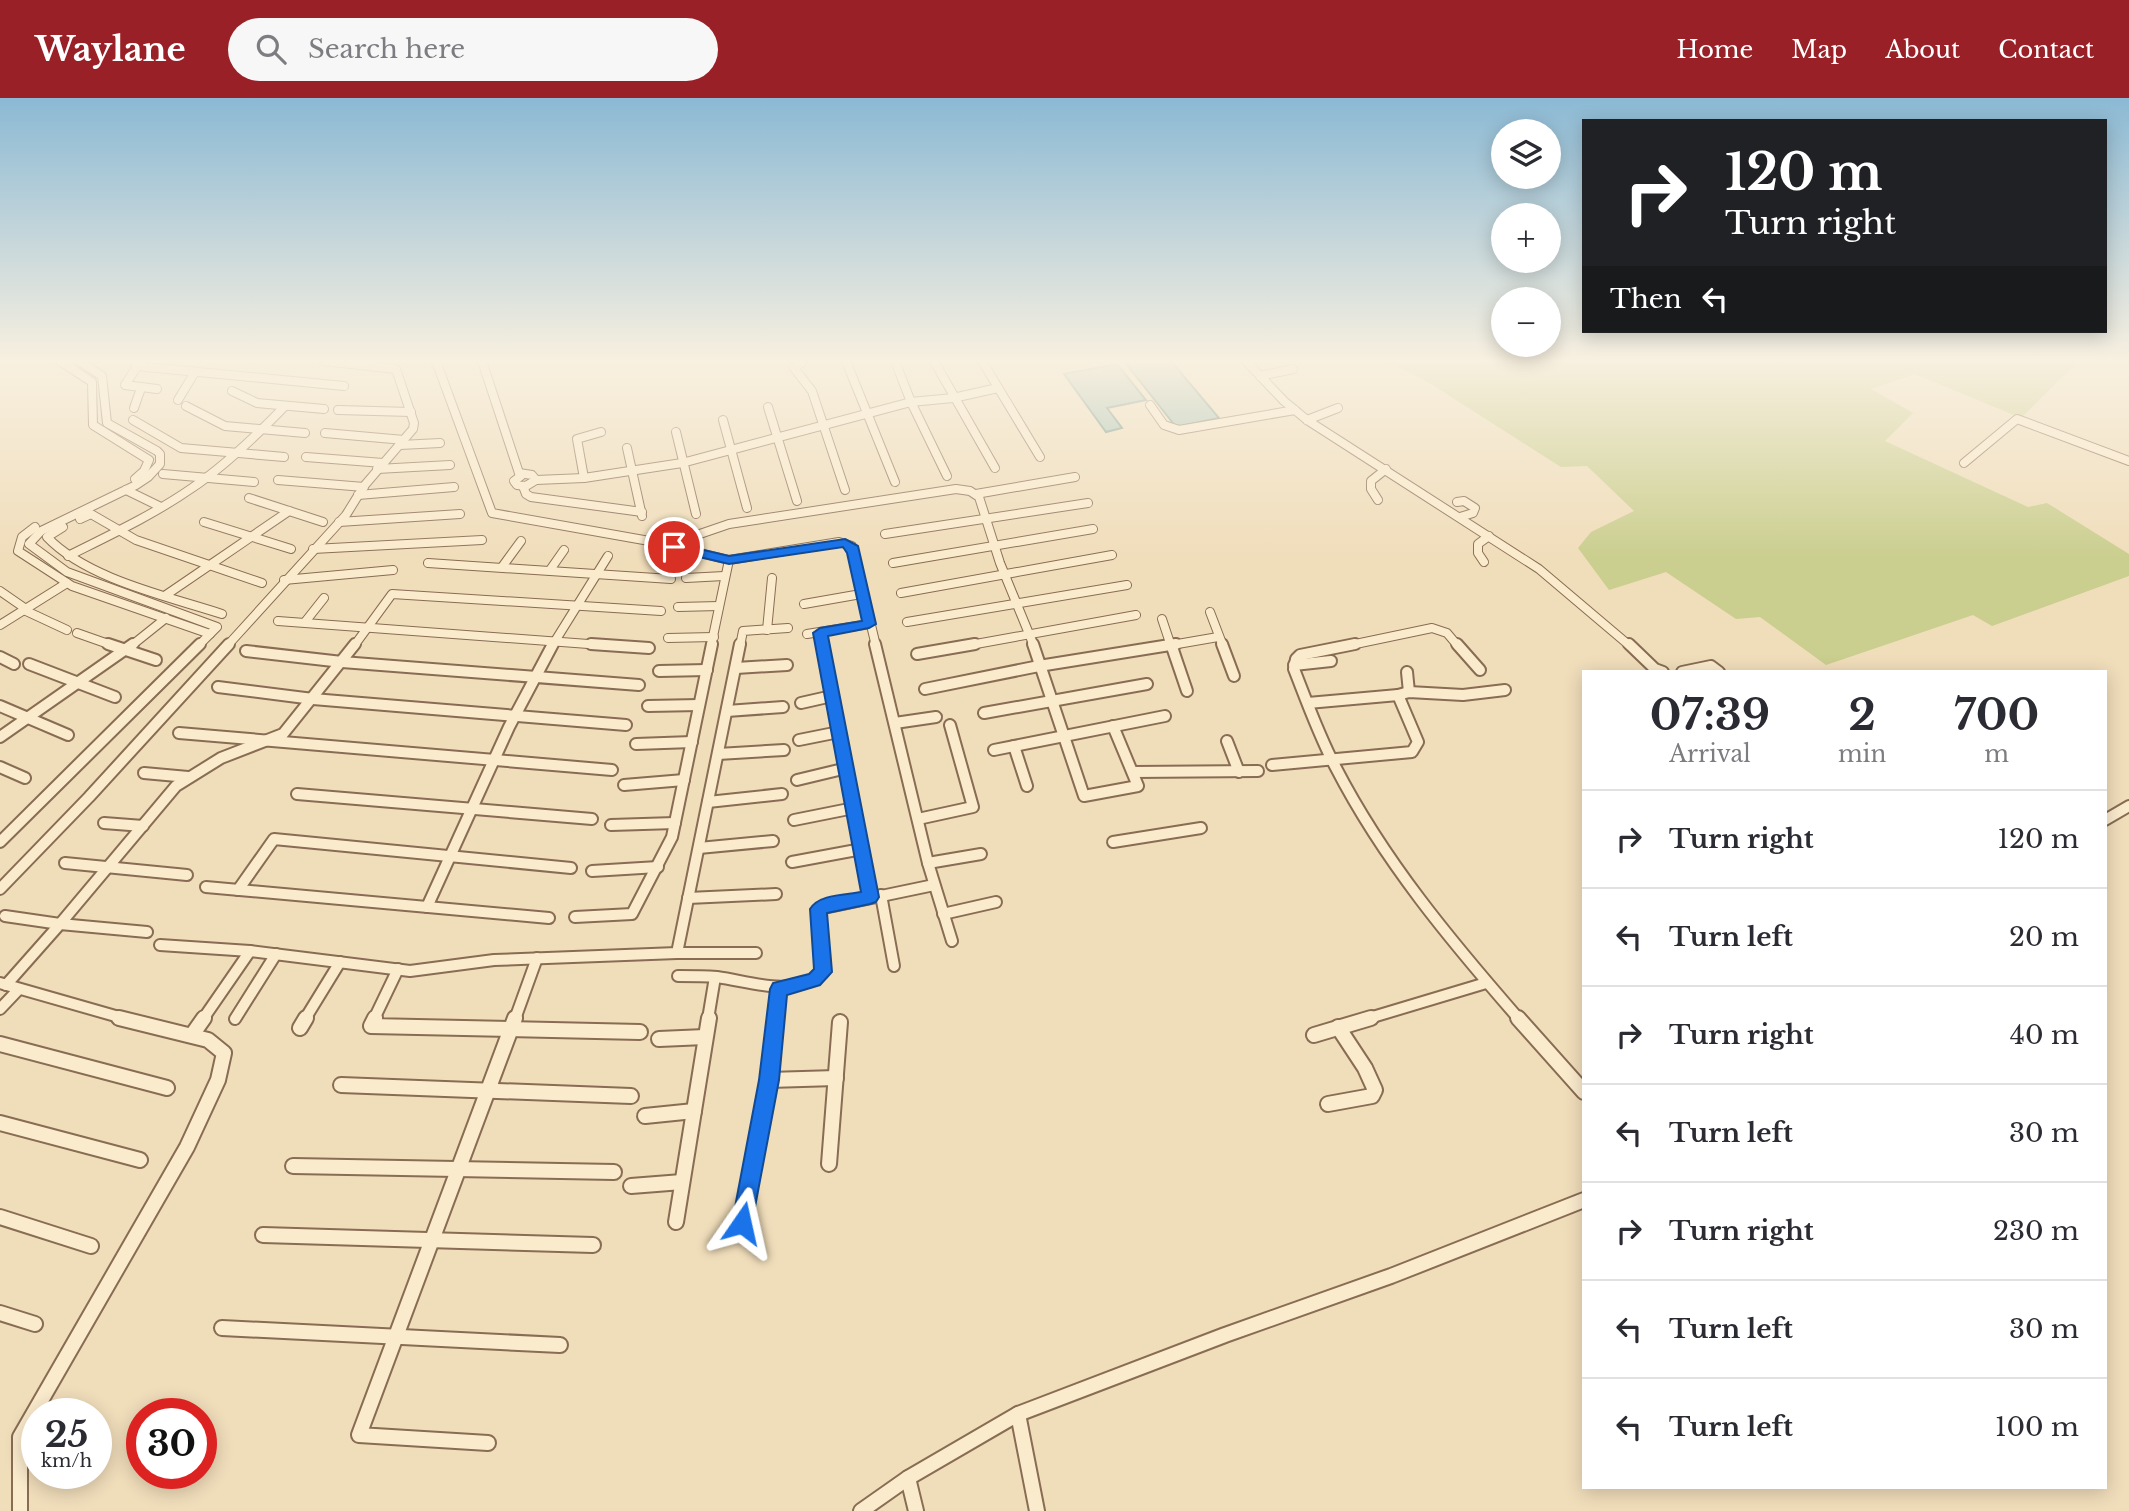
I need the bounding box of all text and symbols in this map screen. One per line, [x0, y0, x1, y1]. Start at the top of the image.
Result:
search box [228, 18, 718, 81]
text: Waylane [35, 29, 186, 70]
icon: search [252, 30, 290, 68]
text: Search here [308, 33, 465, 65]
text: Home [1677, 35, 1753, 64]
text: Map [1791, 35, 1847, 64]
text: About [1885, 35, 1960, 64]
text: Contact [1998, 35, 2094, 64]
map controls [1491, 119, 1561, 357]
button: layers [1491, 119, 1561, 189]
text: 120 m [1725, 142, 1883, 203]
icon: right [1610, 147, 1701, 238]
button: + [1491, 203, 1561, 273]
text: Turn right [1725, 203, 1896, 243]
icon: left [1696, 280, 1734, 318]
text: Then [1610, 283, 1682, 315]
button: − [1491, 287, 1561, 357]
pin [644, 517, 704, 577]
icon: arrive [655, 528, 693, 566]
text: 07:39 [1650, 689, 1770, 741]
text: 2 [1848, 689, 1876, 741]
text: 700 [1954, 689, 2039, 741]
text: Arrival [1669, 740, 1751, 768]
text: min [1838, 740, 1886, 768]
text: m [1984, 740, 2009, 768]
icon: right [1610, 820, 1648, 858]
text: Turn right [1669, 823, 1814, 855]
text: 120 m [1997, 823, 2079, 855]
icon: left [1610, 918, 1648, 956]
text: Turn left [1669, 921, 1793, 953]
text: 20 m [2009, 921, 2079, 953]
icon: right [1610, 1016, 1648, 1054]
text: Turn right [1669, 1019, 1814, 1051]
text: 40 m [2010, 1019, 2079, 1051]
icon: left [1610, 1114, 1648, 1152]
text: Turn left [1669, 1117, 1793, 1149]
text: 30 m [2009, 1117, 2079, 1149]
position arrow [705, 1186, 779, 1260]
icon: right [1610, 1212, 1648, 1250]
text: Turn right [1669, 1215, 1814, 1247]
text: 230 m [1993, 1215, 2079, 1247]
icon: left [1610, 1310, 1648, 1348]
text: Turn left [1669, 1313, 1793, 1345]
text: 30 m [2009, 1313, 2079, 1345]
speed limit sign: 30 [126, 1398, 217, 1489]
icon: left [1610, 1408, 1648, 1446]
text: Turn left [1669, 1411, 1793, 1443]
text: 100 m [1995, 1411, 2079, 1443]
text: 25 [45, 1413, 88, 1456]
text: km/h [41, 1450, 92, 1472]

